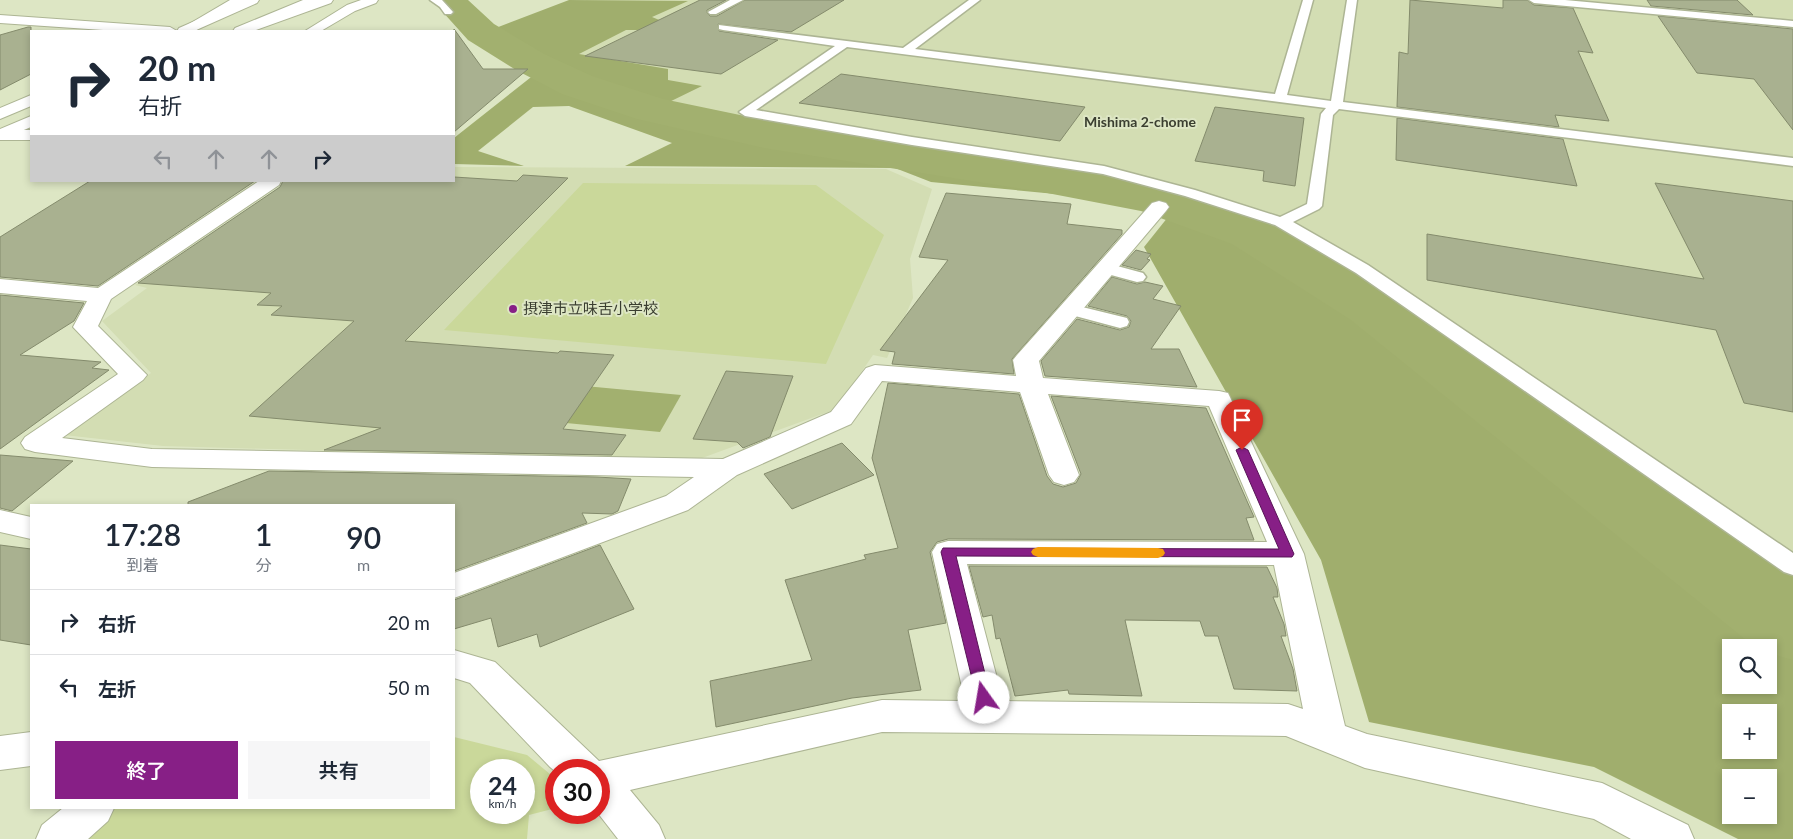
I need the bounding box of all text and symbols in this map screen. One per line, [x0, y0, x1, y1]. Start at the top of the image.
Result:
text: 20 m [138, 46, 216, 88]
icon: right [55, 50, 120, 115]
text: 右折 [138, 92, 182, 119]
district label: Mishima 2-chome [1084, 113, 1196, 130]
icon: left [149, 145, 177, 173]
icon: ahead [202, 145, 230, 173]
icon: ahead [255, 145, 283, 173]
icon: right [308, 145, 336, 173]
place label: 摂津市立味舌小学校 [523, 299, 658, 317]
marker: 摂津市立味舌小学校 [507, 303, 519, 315]
pin [1221, 399, 1263, 450]
icon: arrive [1228, 406, 1256, 434]
text: 17:28 [104, 516, 181, 552]
text: 1 [255, 516, 272, 552]
text: 90 [346, 519, 381, 555]
text: 到着 [126, 555, 159, 574]
text: 分 [256, 555, 272, 574]
text: m [357, 555, 370, 574]
icon: right [55, 608, 83, 636]
text: 20 m [387, 611, 430, 634]
text: 右折 [98, 612, 136, 635]
map controls [1722, 639, 1777, 824]
button: search [1722, 639, 1777, 694]
position arrow [957, 671, 1009, 723]
icon: left [55, 673, 83, 701]
text: 50 m [387, 676, 430, 699]
text: 左折 [98, 677, 136, 700]
button: + [1722, 704, 1777, 759]
button: 終了 [55, 741, 238, 799]
button: 共有 [248, 741, 430, 799]
speed limit sign: 30 [545, 759, 610, 824]
button: − [1722, 769, 1777, 824]
text: 24 [488, 770, 517, 800]
text: km/h [488, 796, 517, 811]

